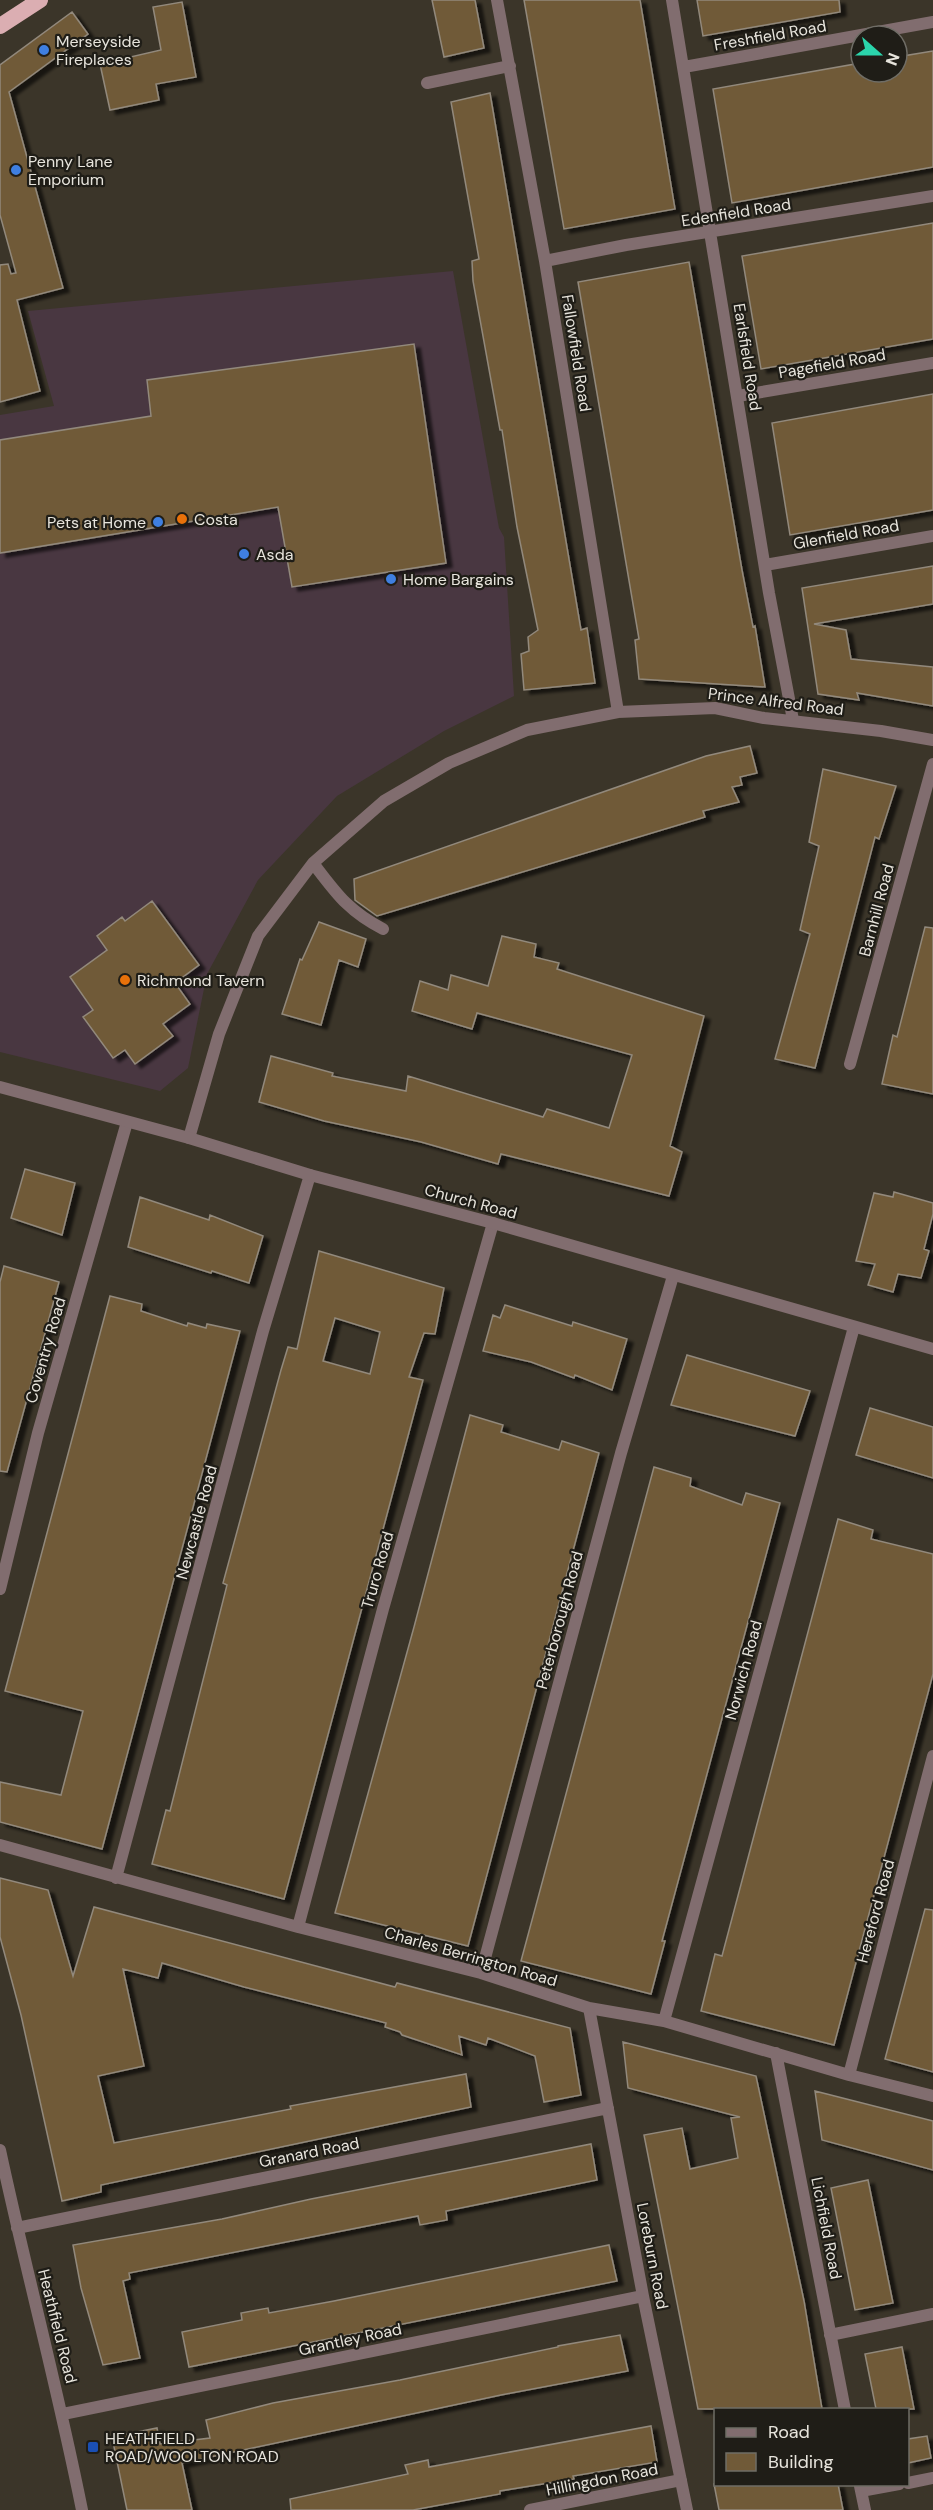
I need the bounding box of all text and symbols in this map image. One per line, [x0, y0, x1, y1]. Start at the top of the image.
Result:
street label: Freshfield Road [712, 15, 828, 56]
north arrow [849, 24, 909, 84]
place label: Merseyside Fireplaces [56, 31, 141, 70]
marker: Merseyside Fireplaces [37, 43, 51, 57]
text: N [881, 50, 904, 68]
place label: Penny Lane Emporium [28, 151, 113, 190]
marker: Penny Lane Emporium [9, 163, 23, 177]
street label: Edenfield Road [680, 193, 792, 232]
street label: Fallowfield Road [557, 293, 596, 413]
street label: Earlsfield Road [729, 302, 766, 412]
street label: Pagefield Road [777, 344, 887, 383]
place label: Costa [194, 509, 238, 530]
place label: Pets at Home [47, 512, 146, 533]
marker: Costa [175, 512, 189, 526]
marker: Pets at Home [151, 515, 165, 529]
street label: Glenfield Road [791, 515, 901, 554]
place label: Asda [256, 544, 293, 565]
marker: Asda [237, 547, 251, 561]
place label: Home Bargains [403, 569, 514, 590]
marker: Home Bargains [384, 572, 398, 586]
street label: Prince Alfred Road [707, 683, 845, 720]
street label: Barnhill Road [854, 861, 899, 959]
place label: Richmond Tavern [137, 970, 264, 991]
marker: Richmond Tavern [118, 973, 132, 987]
street label: Church Road [422, 1179, 520, 1224]
street label: Coventry Road [20, 1295, 71, 1406]
street label: Newcastle Road [171, 1463, 222, 1582]
street label: Truro Road [356, 1529, 399, 1611]
street label: Peterborough Road [531, 1549, 588, 1691]
street label: Norwich Road [720, 1618, 767, 1722]
street label: Hereford Road [852, 1857, 899, 1965]
street label: Charles Berrington Road [382, 1922, 560, 1991]
street label: Granard Road [257, 2132, 361, 2173]
street label: Lichfield Road [806, 2175, 847, 2281]
street label: Loreburn Road [632, 2201, 673, 2311]
street label: Heathfield Road [33, 2267, 82, 2385]
street label: Grantley Road [297, 2318, 404, 2361]
legend [714, 2408, 909, 2486]
text: Road [768, 2420, 810, 2444]
place label: HEATHFIELD ROAD/WOOLTON ROAD [105, 2428, 279, 2467]
marker: HEATHFIELD ROAD/WOOLTON ROAD [86, 2440, 100, 2454]
text: Building [768, 2450, 833, 2474]
street label: Hillingdon Road [544, 2458, 660, 2501]

